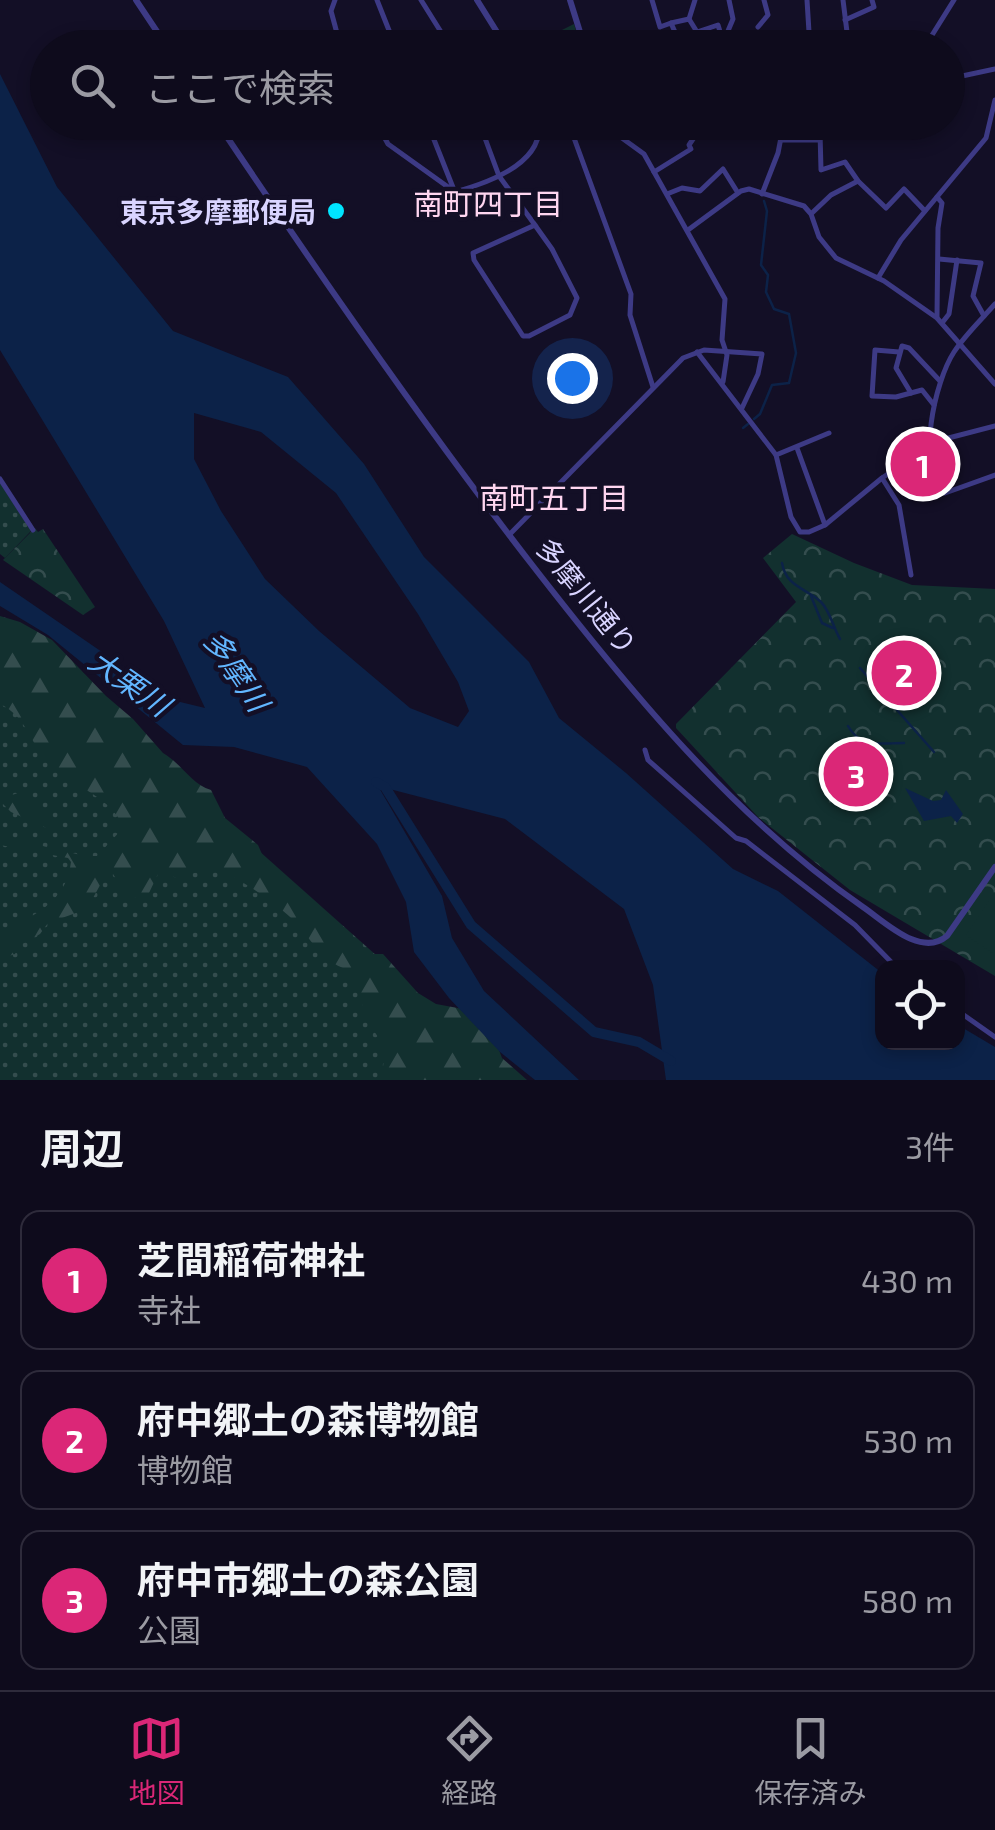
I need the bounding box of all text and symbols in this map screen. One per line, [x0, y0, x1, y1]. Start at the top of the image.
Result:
search box [30, 30, 965, 140]
icon: search [65, 58, 120, 113]
text: ここで検索 [145, 64, 335, 110]
district label: 南町四丁目 [413, 185, 563, 221]
place label: 東京多摩郵便局 [120, 194, 316, 228]
marker: 東京多摩郵便局 [325, 200, 347, 222]
your location [547, 353, 598, 404]
pin: 1 [890, 426, 956, 502]
district label: 南町五丁目 [479, 479, 629, 515]
street label: 多摩川通り [530, 531, 644, 661]
water label: 多摩川 [197, 623, 279, 720]
pin: 2 [872, 636, 936, 710]
water label: 大栗川 [83, 641, 180, 724]
pin: 3 [824, 736, 888, 812]
map controls [875, 960, 965, 1050]
button: locate [875, 960, 965, 1050]
text: 周辺 [40, 1122, 124, 1172]
text: 3件 [905, 1127, 955, 1165]
text: 芝間稲荷神社 [137, 1236, 365, 1282]
text: 1 [68, 1261, 81, 1299]
text: 430 m [861, 1261, 953, 1299]
text: 寺社 [137, 1290, 201, 1328]
text: 府中郷土の森博物館 [137, 1396, 479, 1442]
text: 2 [65, 1421, 84, 1459]
text: 530 m [864, 1421, 953, 1459]
text: 博物館 [137, 1450, 233, 1488]
text: 府中市郷土の森公園 [137, 1556, 479, 1602]
text: 3 [65, 1581, 84, 1619]
text: 580 m [862, 1581, 953, 1619]
text: 公園 [137, 1610, 201, 1648]
tab: 地図 [128, 1711, 185, 1811]
tab: 経路 [441, 1711, 498, 1811]
tab: 保存済み [754, 1711, 867, 1811]

